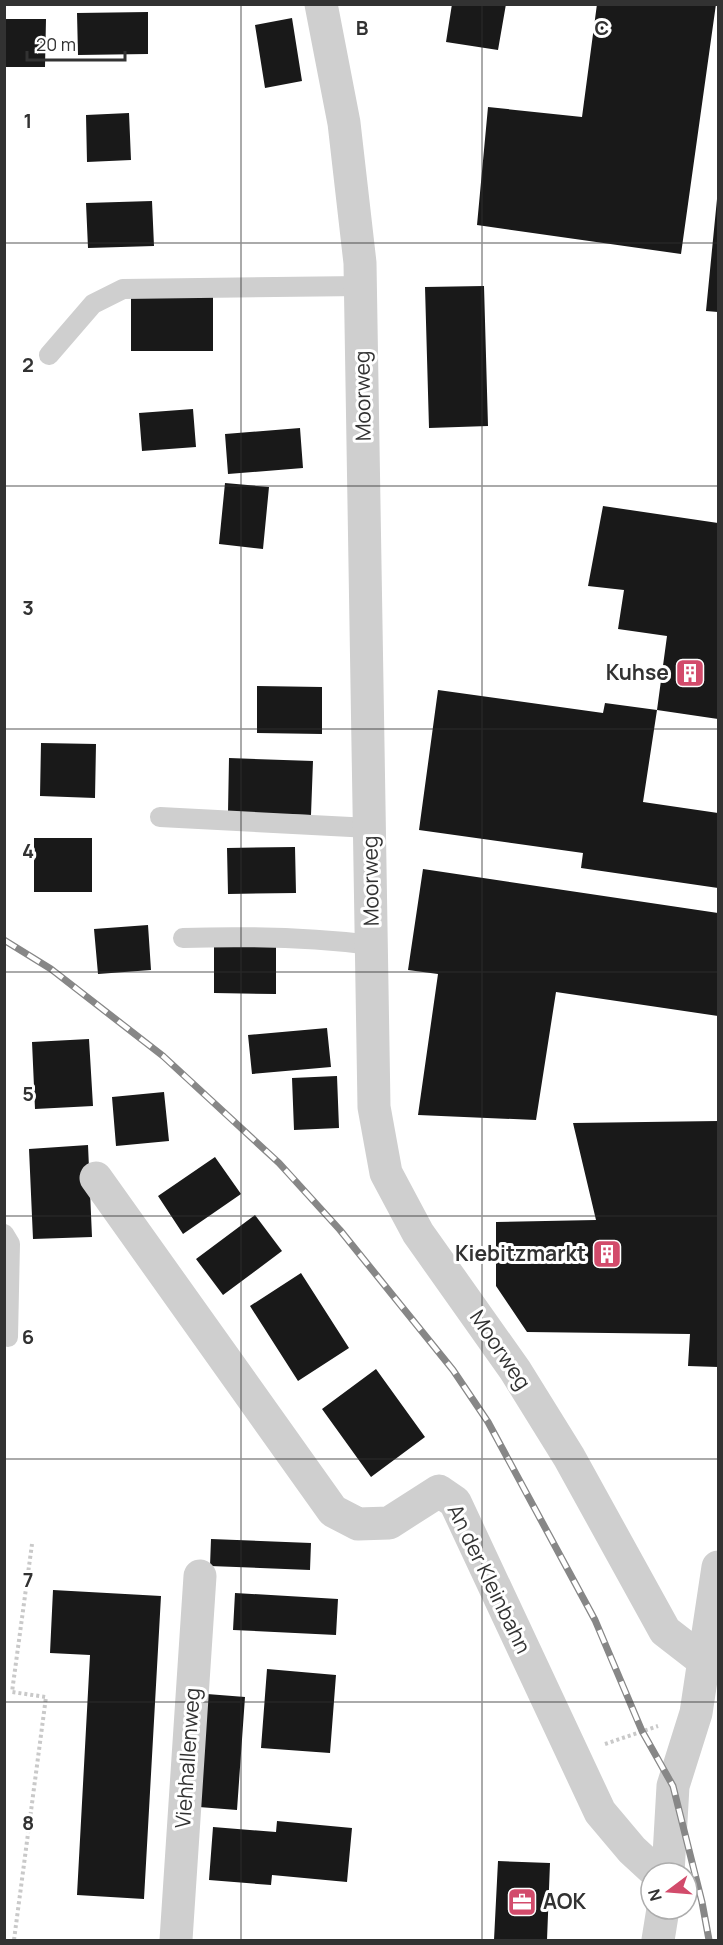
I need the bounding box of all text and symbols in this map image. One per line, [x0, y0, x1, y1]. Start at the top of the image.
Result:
text: B [356, 14, 369, 41]
text: C [595, 14, 609, 41]
scale bar [27, 24, 124, 62]
text: 20 m [36, 32, 76, 56]
text: 1 [24, 107, 32, 134]
text: 2 [22, 351, 34, 378]
street label: Moorweg [347, 351, 377, 441]
text: 3 [22, 594, 34, 621]
building icon: Kuhse [674, 657, 706, 689]
place label: Kuhse [606, 658, 669, 686]
street label: Moorweg [355, 836, 385, 926]
text: 4 [22, 837, 34, 864]
text: 5 [22, 1080, 34, 1107]
building icon: Kiebitzmarkt [591, 1238, 623, 1270]
place label: Kiebitzmarkt [455, 1239, 586, 1267]
street label: Moorweg [464, 1304, 538, 1395]
text: 6 [22, 1323, 34, 1350]
street label: An der Kleinbahn [442, 1499, 538, 1658]
text: 7 [23, 1566, 33, 1593]
street label: Viehhallenweg [168, 1687, 206, 1829]
text: 8 [22, 1809, 34, 1836]
north arrow [639, 1861, 699, 1921]
office icon: AOK [506, 1886, 538, 1918]
place label: AOK [543, 1887, 586, 1915]
text: N [642, 1887, 667, 1904]

